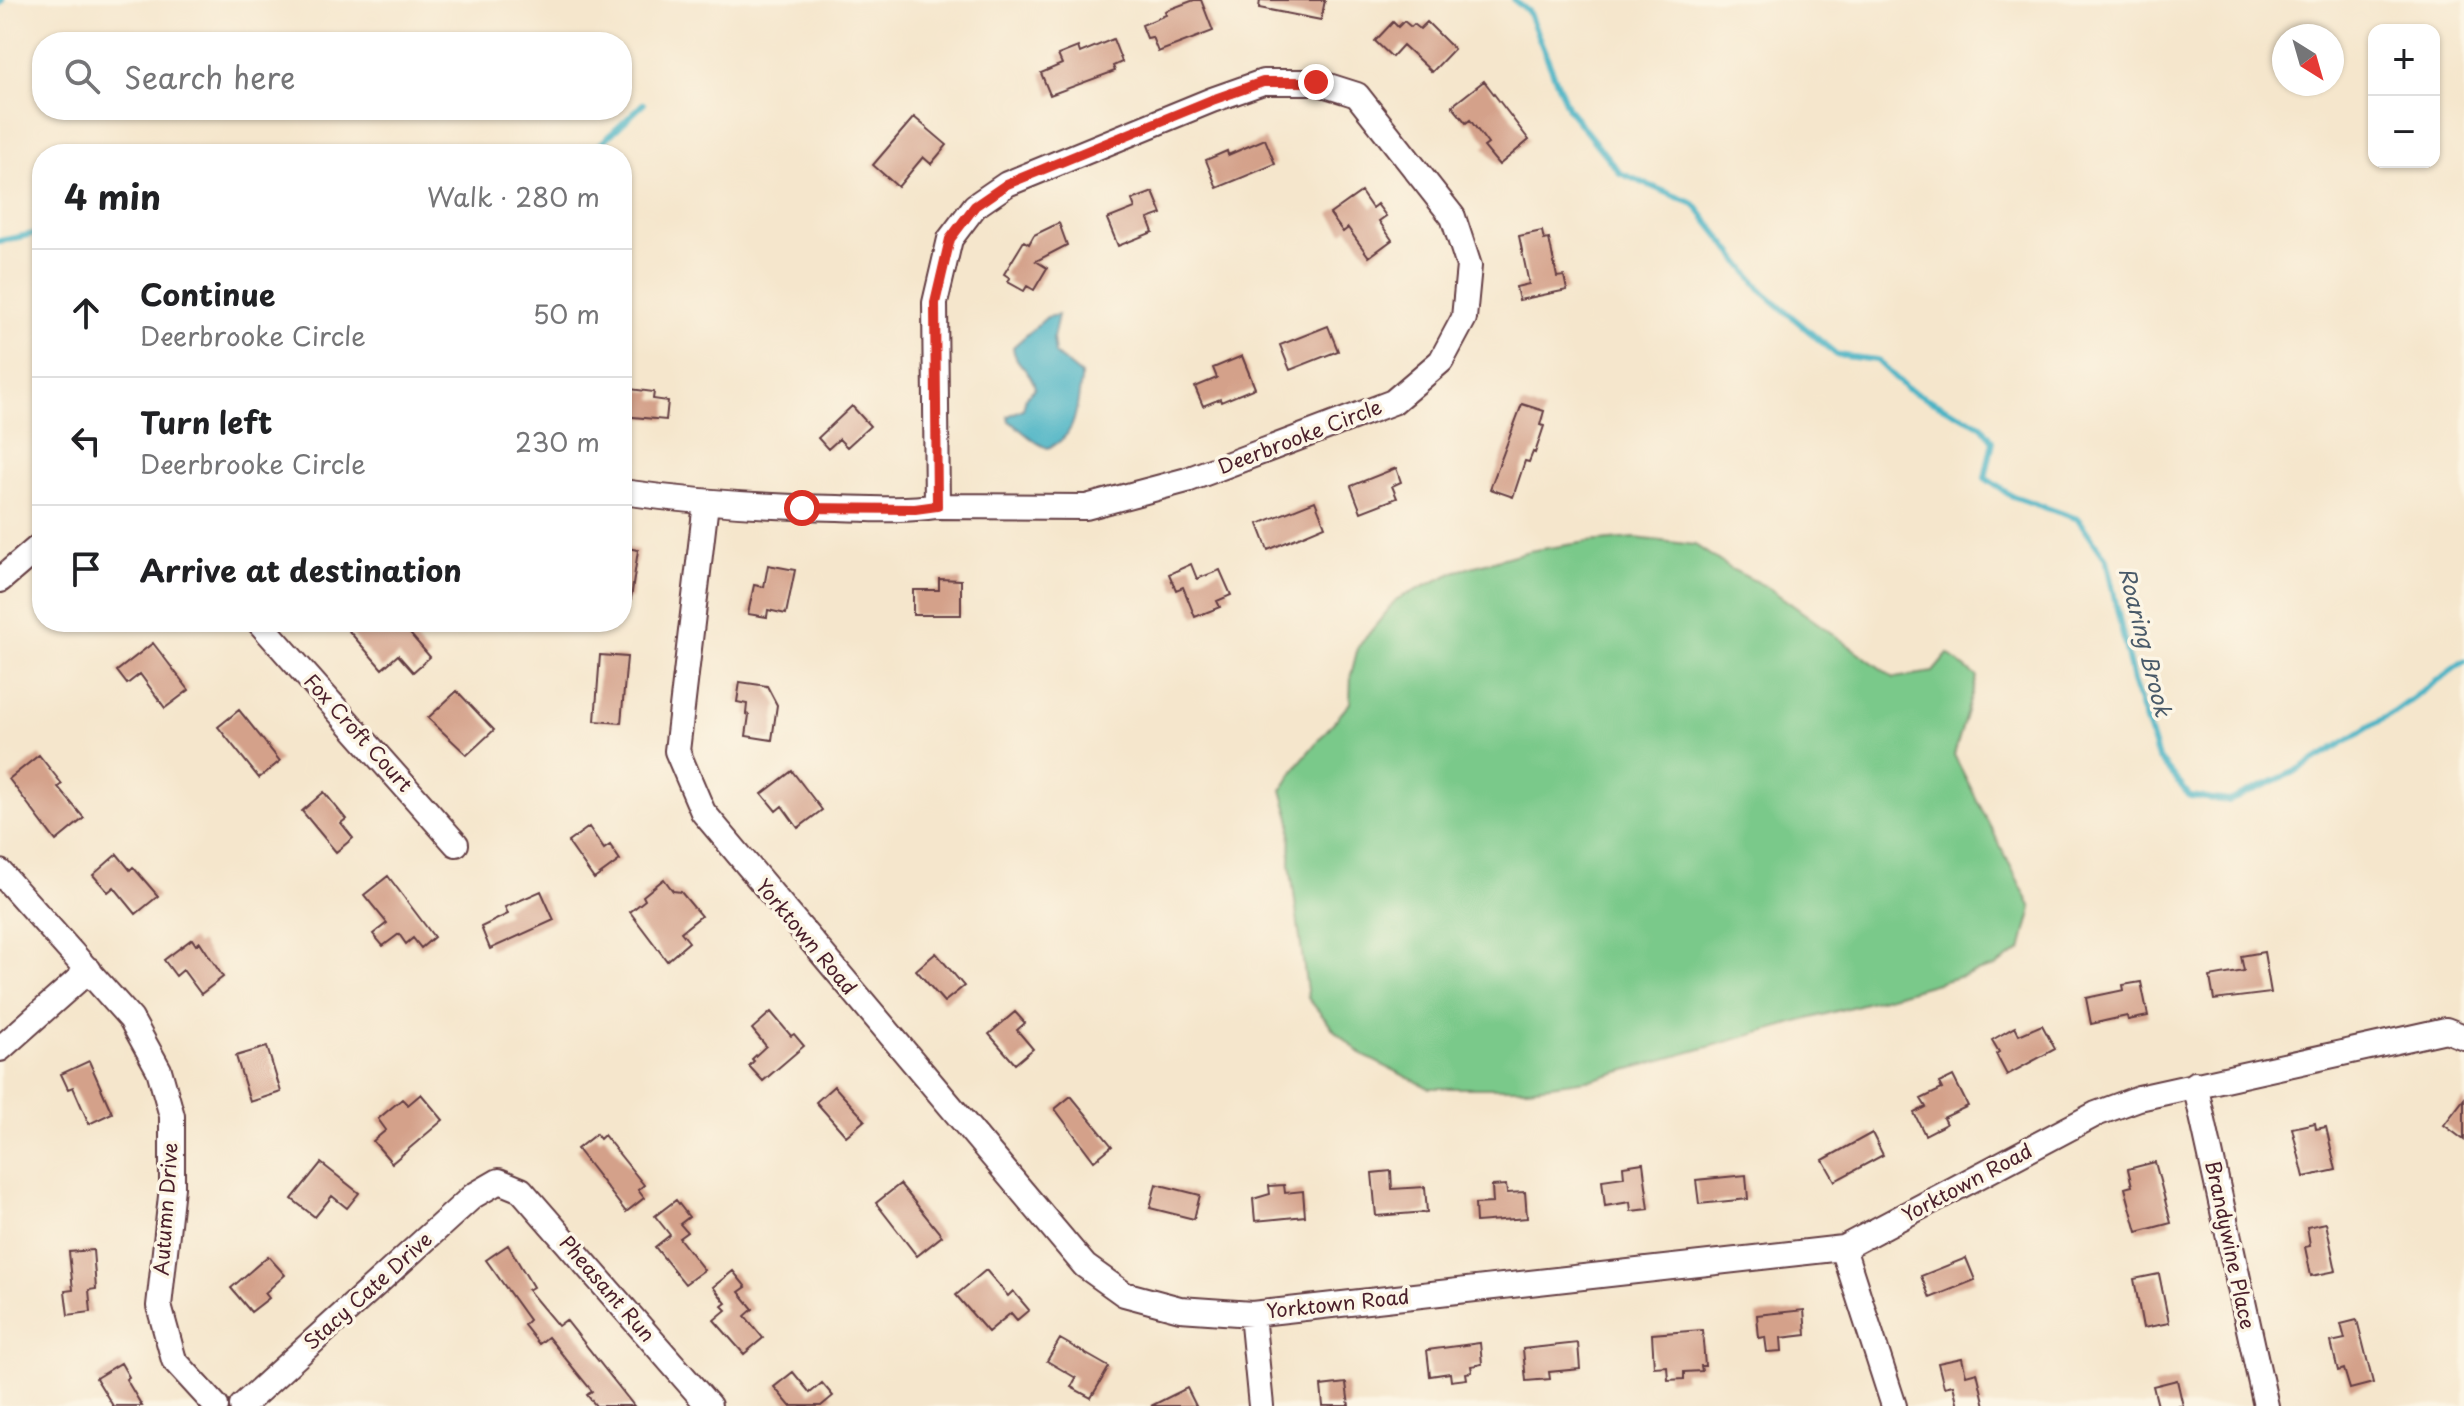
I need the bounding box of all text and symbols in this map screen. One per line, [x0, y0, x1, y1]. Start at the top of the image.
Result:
north arrow [2272, 24, 2344, 96]
map controls [2368, 24, 2440, 168]
button: + [2368, 24, 2440, 96]
search box [32, 32, 632, 120]
icon: search [60, 54, 104, 98]
text: Search here [124, 54, 296, 99]
route end [1298, 64, 1334, 100]
button: − [2368, 96, 2440, 168]
text: 4 min [64, 170, 161, 222]
text: Walk · 280 m [427, 177, 600, 216]
text: Continue [140, 271, 275, 316]
icon: ahead [64, 291, 108, 335]
text: 50 m [533, 294, 600, 333]
text: Deerbrooke Circle [140, 316, 366, 355]
street label: Deerbrooke Circle [1213, 391, 1386, 481]
text: Turn left [140, 399, 272, 444]
icon: left [64, 419, 108, 463]
text: 230 m [515, 422, 600, 461]
text: Deerbrooke Circle [140, 444, 366, 483]
route start [784, 490, 820, 526]
icon: arrive [64, 547, 108, 591]
text: Arrive at destination [140, 547, 462, 592]
water label: Roaring Brook [2112, 564, 2181, 721]
street label: Fox Croft Court [297, 667, 420, 798]
street label: Yorktown Road [749, 872, 864, 1001]
street label: Yorktown Road [1896, 1135, 2037, 1229]
street label: Autumn Drive [145, 1141, 185, 1276]
street label: Brandywine Place [2198, 1158, 2263, 1332]
street label: Stacy Cate Drive [296, 1224, 438, 1356]
street label: Pheasant Run [553, 1228, 663, 1348]
street label: Yorktown Road [1265, 1281, 1411, 1325]

